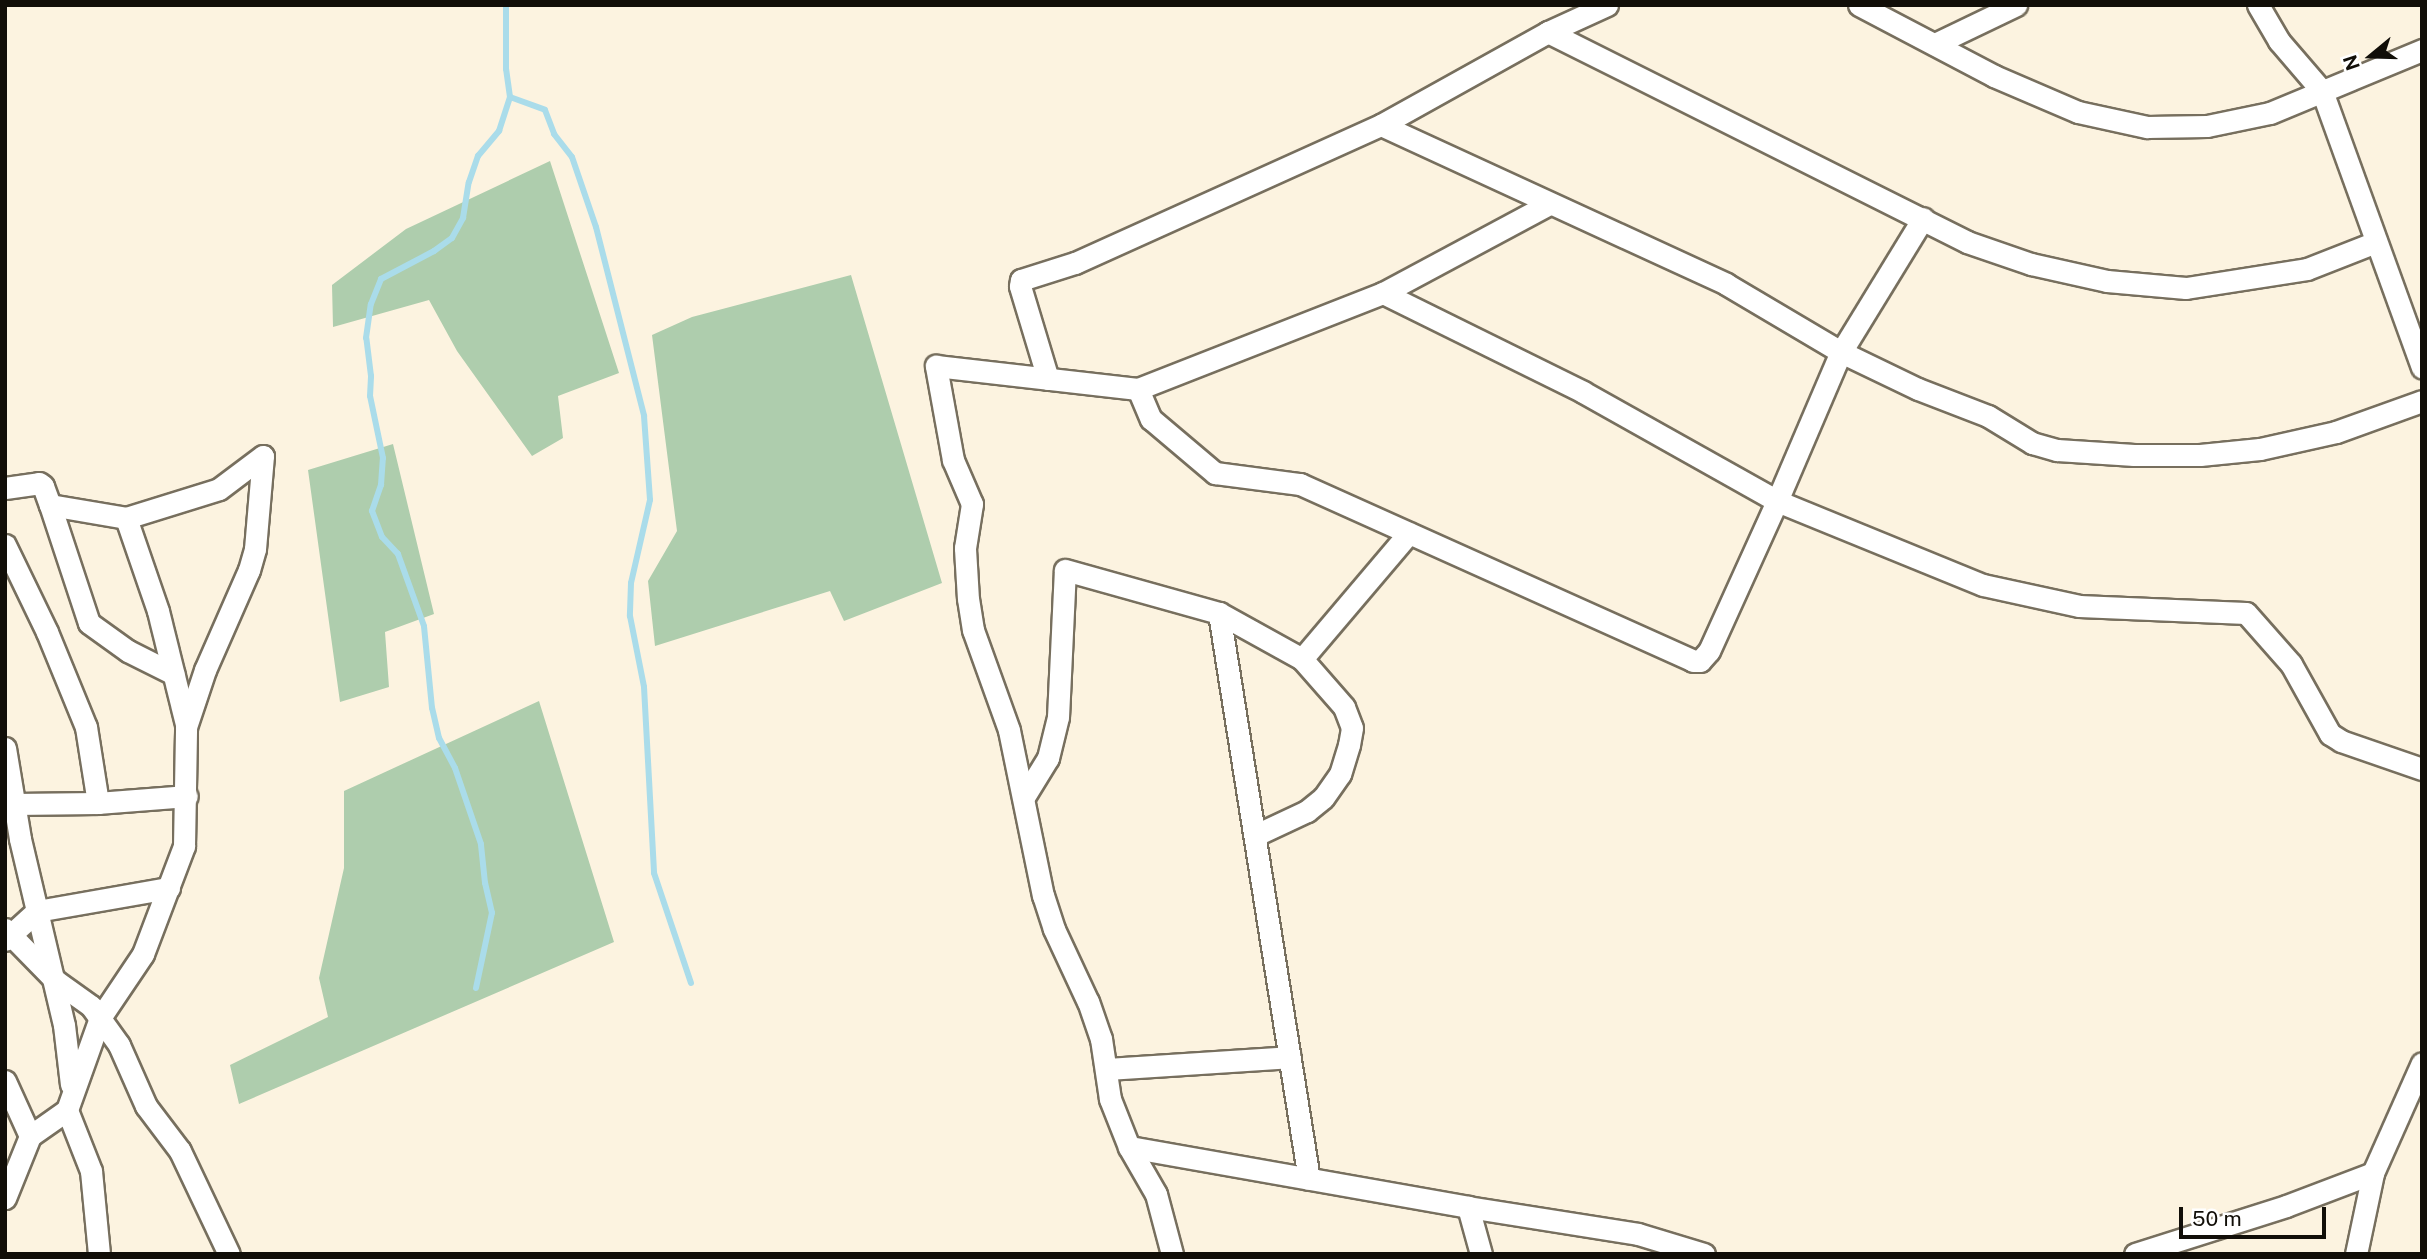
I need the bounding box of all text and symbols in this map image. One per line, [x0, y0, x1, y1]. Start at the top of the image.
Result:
north arrow [2336, 21, 2406, 91]
text: N [2338, 52, 2364, 73]
scale bar [2182, 1192, 2329, 1236]
text: 50 m [2192, 1206, 2242, 1231]

